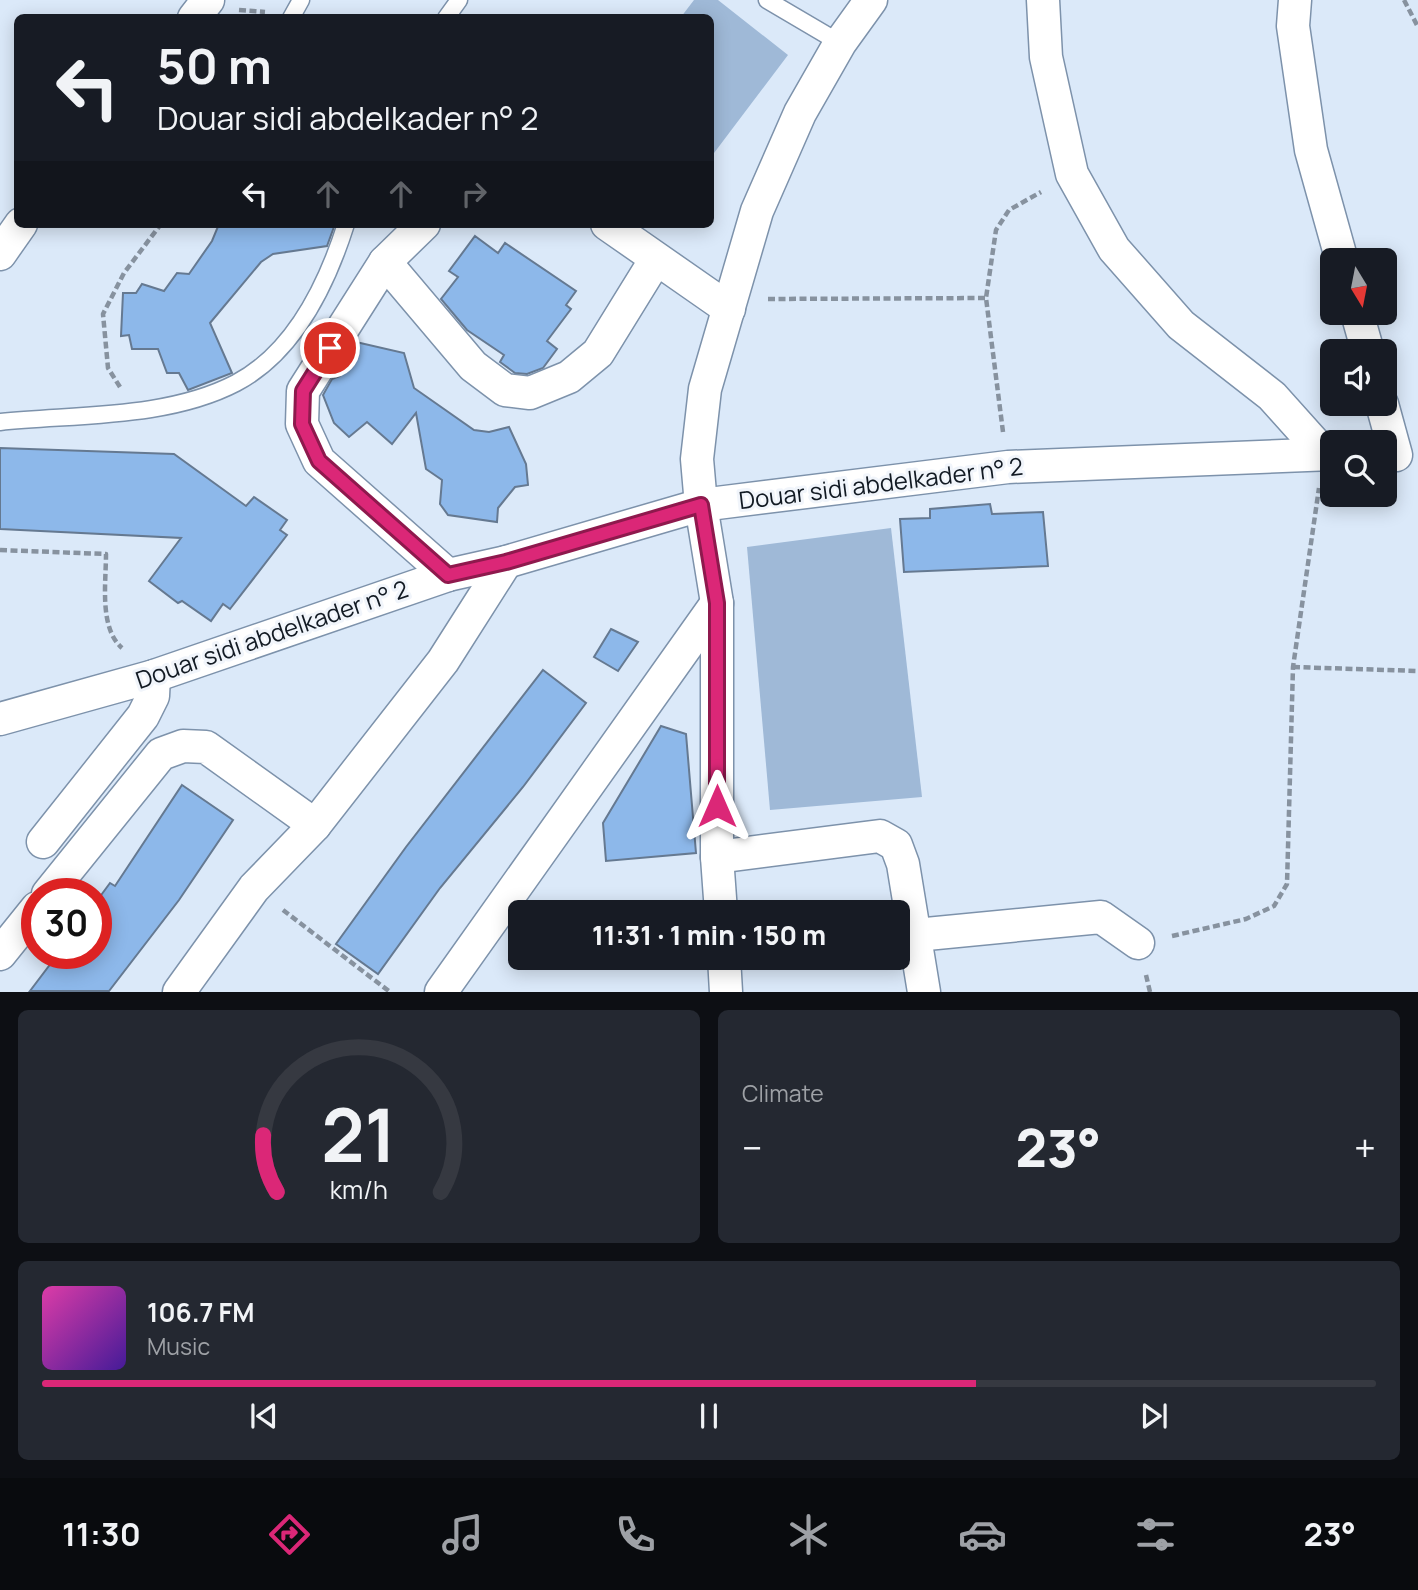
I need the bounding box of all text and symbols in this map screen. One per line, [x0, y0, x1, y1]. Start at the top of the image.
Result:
text: 50 m [157, 32, 272, 99]
icon: left [42, 42, 133, 133]
text: Douar sidi abdelkader n° 2 [157, 96, 538, 140]
icon: left [236, 175, 274, 213]
icon: ahead [309, 175, 347, 213]
icon: ahead [382, 175, 420, 213]
icon: right [455, 175, 493, 213]
north arrow [1320, 248, 1396, 326]
map controls [1320, 248, 1397, 507]
pin [300, 318, 360, 378]
icon: arrive [311, 329, 349, 367]
button: sound [1320, 339, 1397, 416]
button: search [1320, 430, 1397, 507]
street label: Douar sidi abdelkader n° 2 [737, 449, 1025, 516]
street label: Douar sidi abdelkader n° 2 [131, 571, 412, 696]
position arrow [680, 769, 754, 843]
speed limit sign: 30 [21, 878, 112, 969]
text: 11:31 · 1 min · 150 m [592, 917, 826, 953]
text: Climate [742, 1077, 824, 1109]
text: 21 [321, 1085, 397, 1185]
text: 23° [1016, 1112, 1101, 1183]
text: − [742, 1121, 763, 1173]
text: + [1354, 1121, 1376, 1173]
text: km/h [330, 1172, 388, 1207]
text: 106.7 FM [147, 1294, 254, 1330]
text: Music [147, 1330, 210, 1362]
icon: previous [245, 1397, 283, 1435]
icon: pause [690, 1397, 728, 1435]
icon: next [1135, 1397, 1173, 1435]
icon: directions [265, 1510, 314, 1559]
icon: music [438, 1510, 487, 1559]
icon: phone [611, 1510, 660, 1559]
icon: climate [784, 1510, 833, 1559]
icon: car [958, 1510, 1007, 1559]
icon: filters [1131, 1510, 1180, 1559]
text: 11:30 [62, 1512, 141, 1556]
text: 23° [1304, 1512, 1356, 1556]

